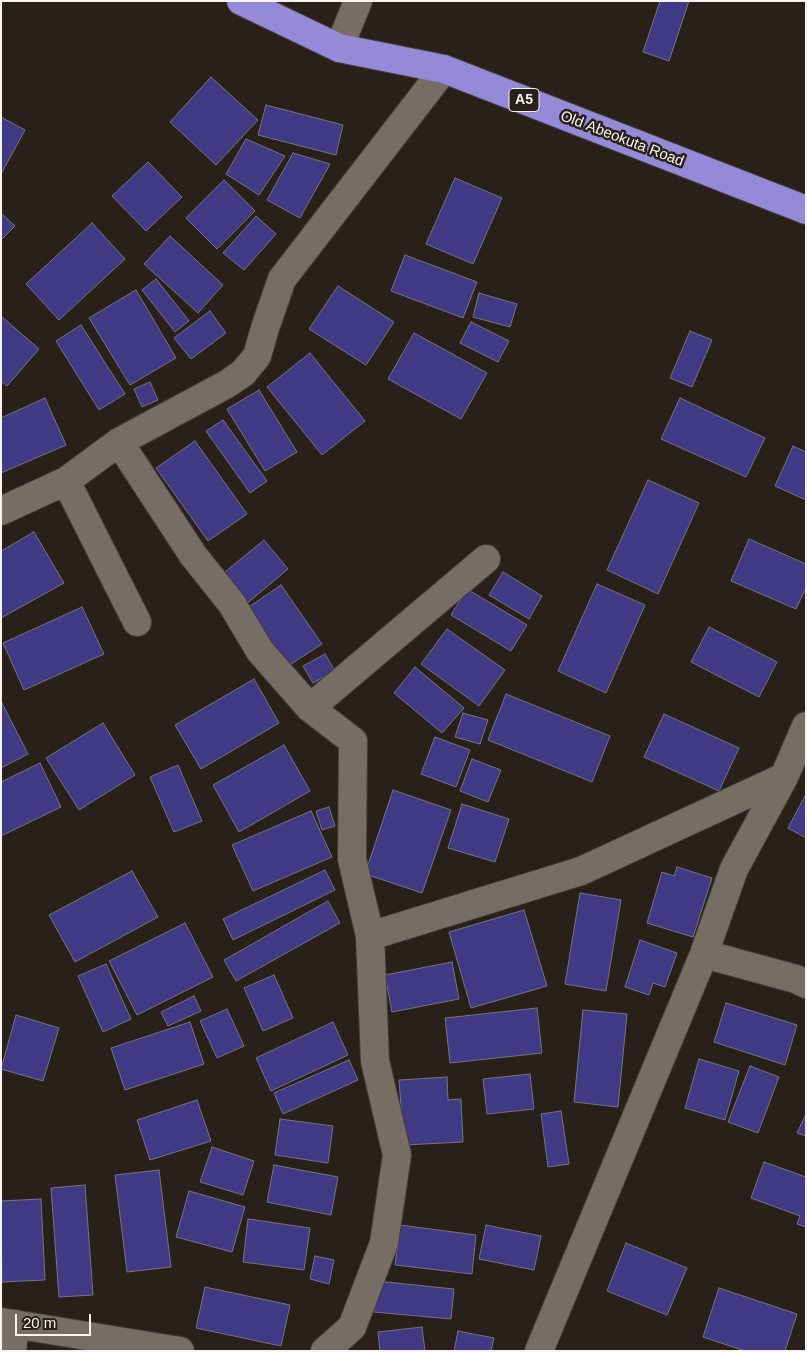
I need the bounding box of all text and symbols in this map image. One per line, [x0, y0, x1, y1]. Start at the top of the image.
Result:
road number: A5 [509, 88, 539, 112]
street label: Old Abeokuta Road [558, 107, 686, 171]
scale bar [18, 1304, 94, 1336]
text: 20 m [23, 1314, 56, 1331]

